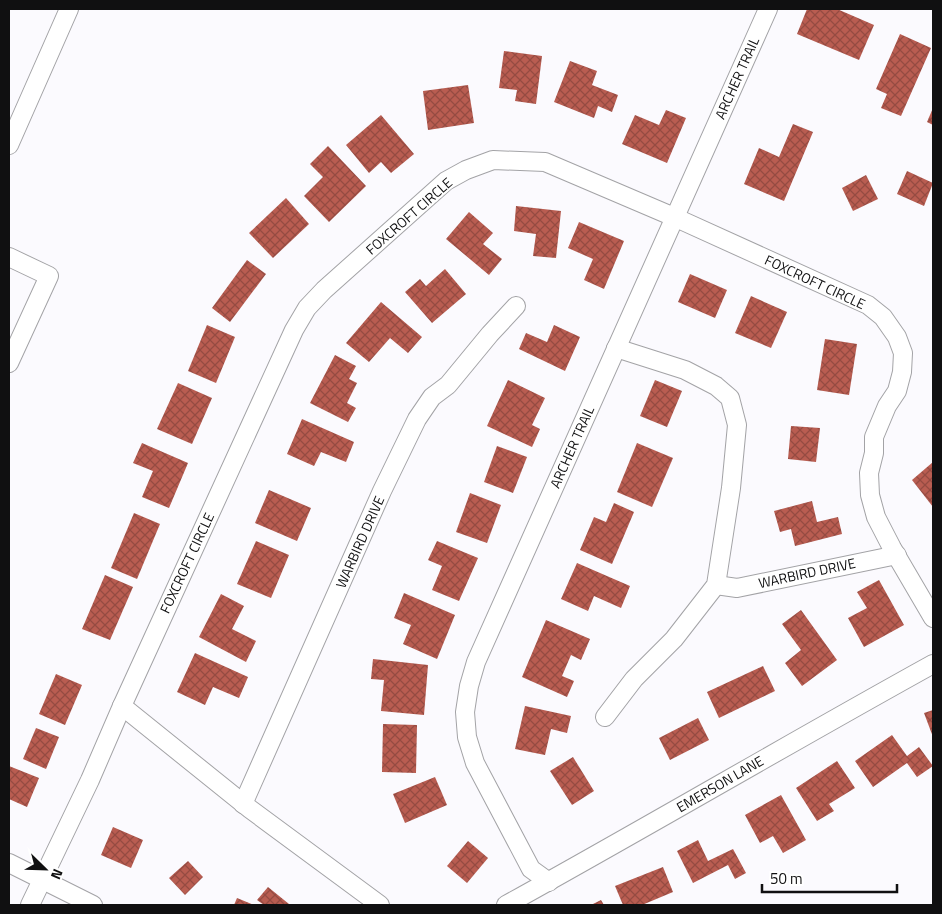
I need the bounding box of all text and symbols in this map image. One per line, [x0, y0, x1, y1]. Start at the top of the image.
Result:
street label: ARCHER TRAIL [709, 33, 764, 122]
street label: FOXCROFT CIRCLE [361, 172, 457, 259]
street label: FOXCROFT CIRCLE [761, 249, 869, 314]
street label: ARCHER TRAIL [544, 402, 599, 491]
street label: WARBIRD DRIVE [330, 492, 389, 591]
street label: FOXCROFT CIRCLE [154, 509, 219, 617]
street label: WARBIRD DRIVE [756, 552, 858, 593]
street label: EMERSON LANE [672, 750, 767, 817]
north arrow [20, 844, 70, 894]
scale bar [762, 862, 897, 894]
text: N [46, 866, 69, 883]
text: 50 m [770, 867, 803, 890]

